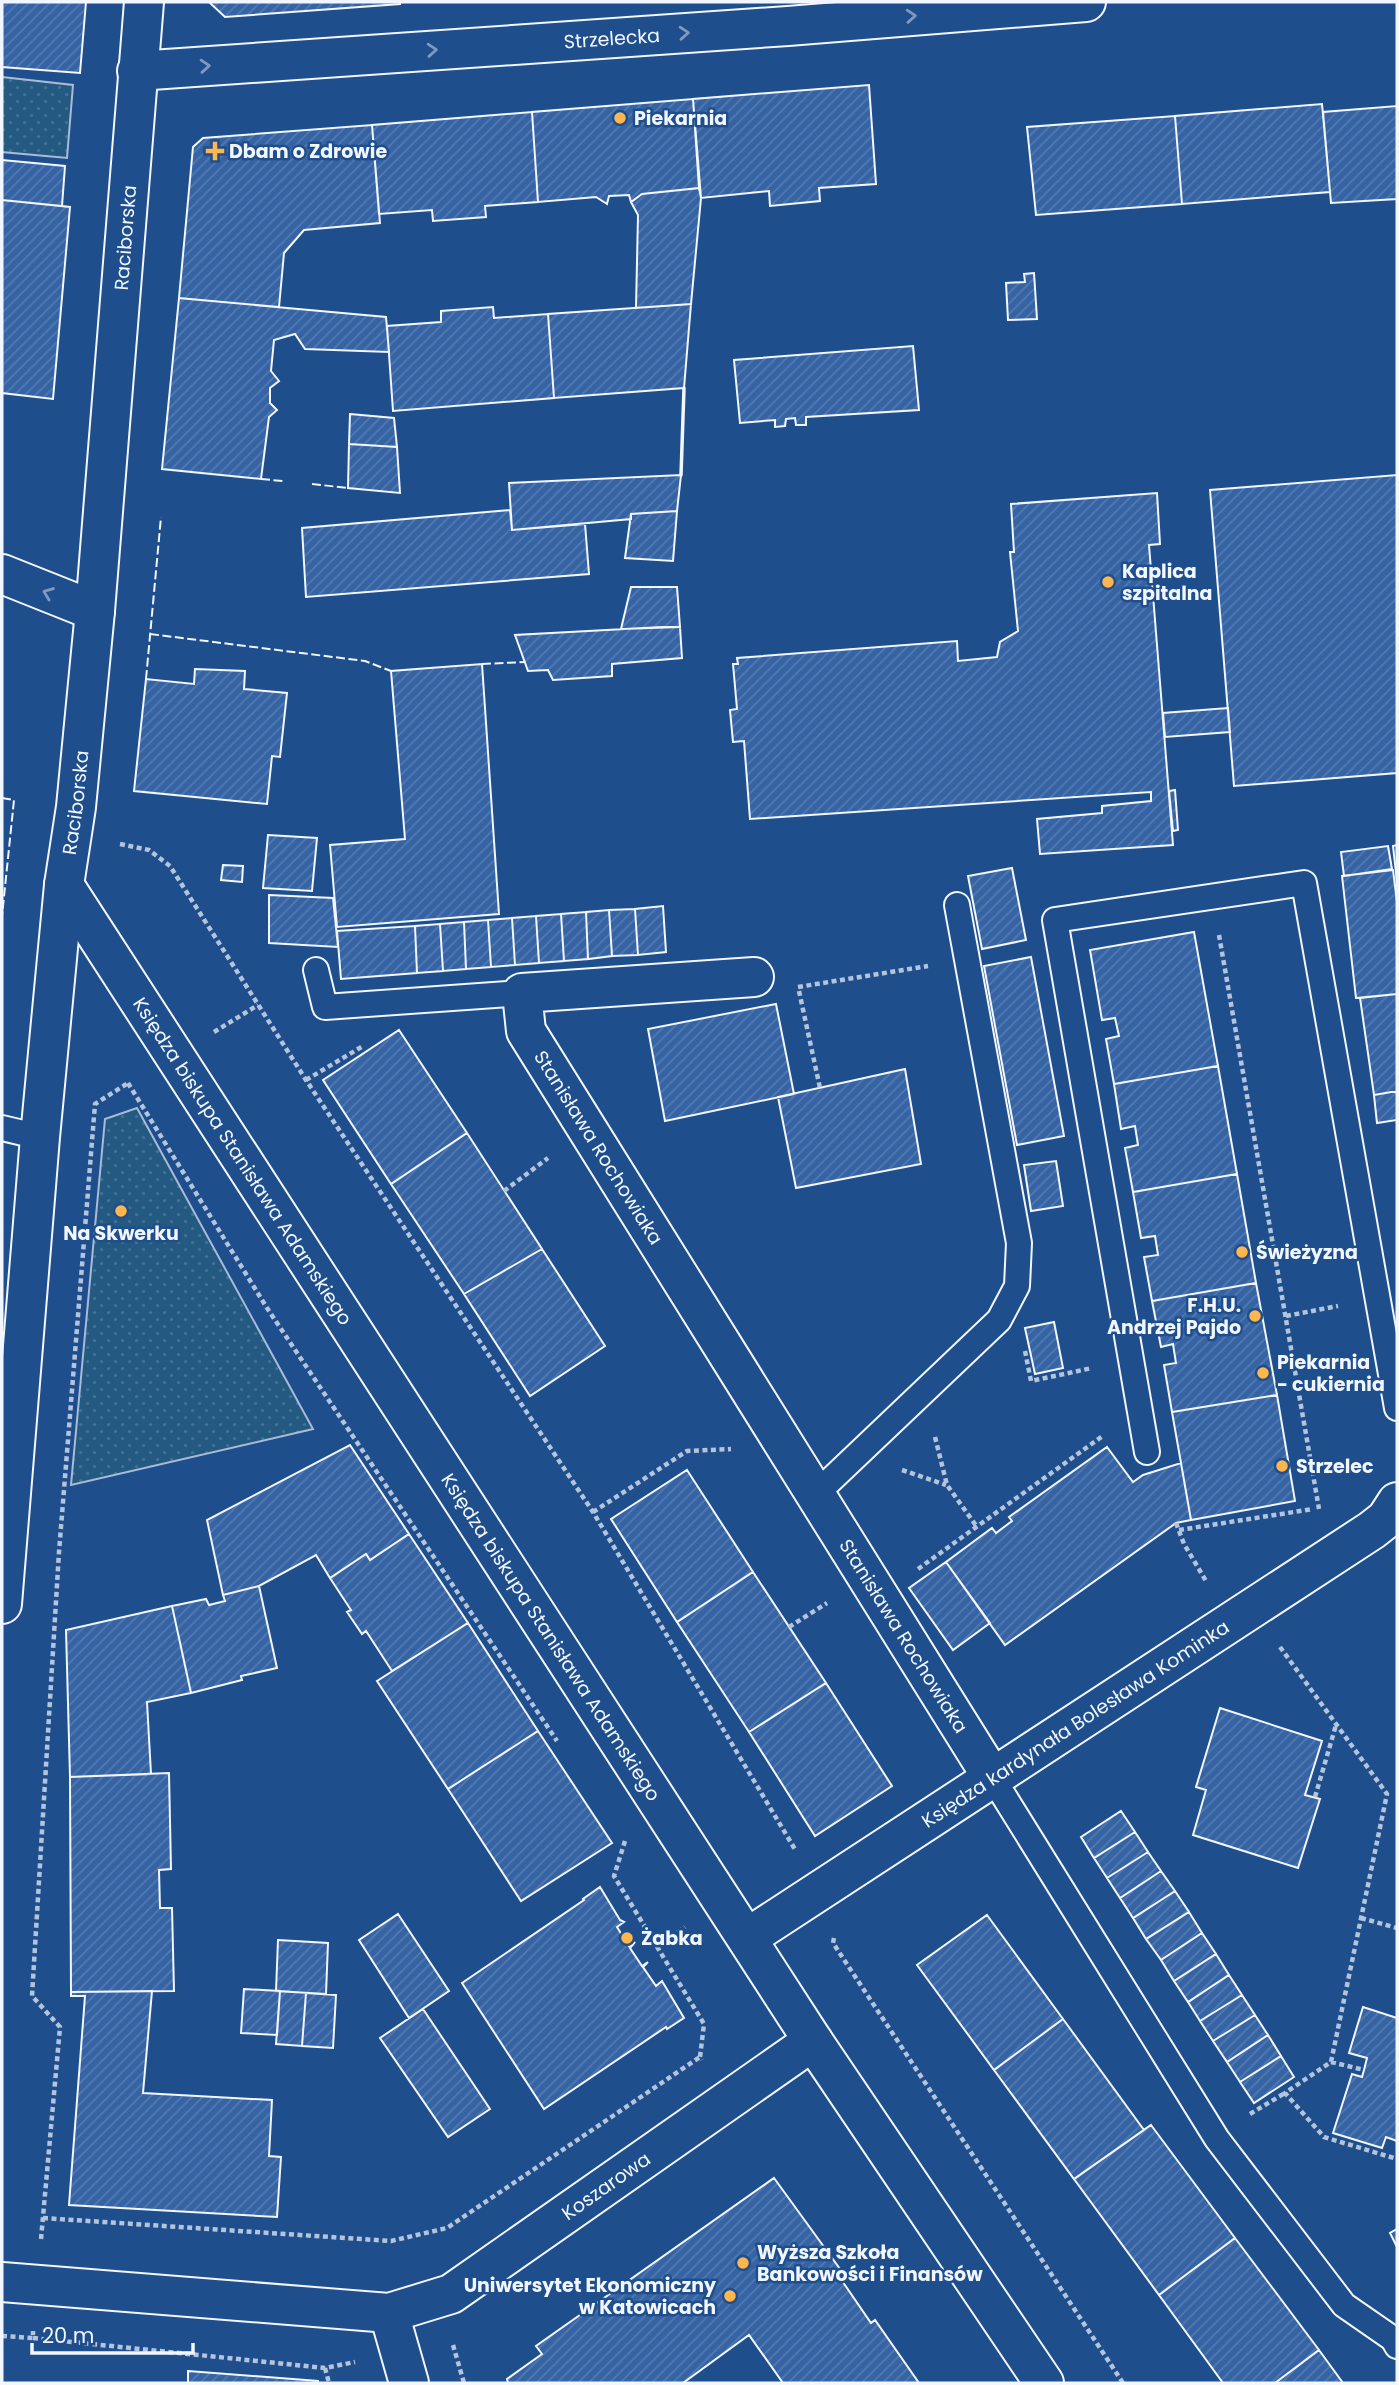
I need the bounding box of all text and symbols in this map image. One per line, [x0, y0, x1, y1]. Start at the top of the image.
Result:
one-way arrow [905, 9, 916, 24]
street label: Strzelecka [563, 22, 661, 55]
one-way arrow [679, 26, 690, 41]
one-way arrow [427, 43, 438, 58]
one-way arrow [200, 59, 211, 74]
place label: Piekarnia [634, 105, 727, 132]
marker: Piekarnia [612, 110, 628, 126]
place label: Dbam o Zdrowie [229, 138, 387, 165]
marker: Dbam o Zdrowie [207, 143, 223, 159]
street label: Raciborska [108, 184, 143, 291]
place label: Kaplica szpitalna [1122, 558, 1212, 607]
marker: Kaplica szpitalna [1100, 574, 1116, 590]
one-way arrow [43, 587, 55, 601]
street label: Raciborska [56, 749, 95, 857]
street label: Księdza biskupa Stanisława Adamskiego [126, 992, 359, 1331]
street label: Stanisława Rochowiaka [527, 1045, 669, 1250]
marker: Na Skwerku [113, 1203, 129, 1219]
place label: Na Skwerku [63, 1220, 179, 1247]
place label: Świeżyzna [1256, 1239, 1358, 1266]
marker: Świeżyzna [1234, 1244, 1250, 1260]
place label: F.H.U. Andrzej Pajdo [1107, 1292, 1241, 1341]
marker: F.H.U. Andrzej Pajdo [1247, 1308, 1263, 1324]
place label: Piekarnia - cukiernia [1277, 1349, 1385, 1398]
marker: Piekarnia - cukiernia [1255, 1365, 1271, 1381]
place label: Strzelec [1296, 1453, 1373, 1480]
marker: Strzelec [1274, 1458, 1290, 1474]
street label: Księdza biskupa Stanisława Adamskiego [435, 1468, 667, 1806]
street label: Stanisława Rochowiaka [833, 1534, 974, 1738]
street label: Księdza kardynała Bolesława Kominka [916, 1614, 1235, 1834]
place label: Żabka [641, 1925, 703, 1952]
marker: Żabka [619, 1930, 635, 1946]
street label: Koszarowa [556, 2146, 656, 2227]
place label: Wyższa Szkoła Bankowości i Finansów [757, 2239, 983, 2288]
marker: Wyższa Szkoła Bankowości i Finansów [735, 2255, 751, 2271]
place label: Uniwersytet Ekonomiczny w Katowicach [464, 2272, 717, 2321]
marker: Uniwersytet Ekonomiczny w Katowicach [722, 2288, 738, 2304]
scale bar [32, 2312, 192, 2356]
text: 20 m [42, 2321, 95, 2350]

